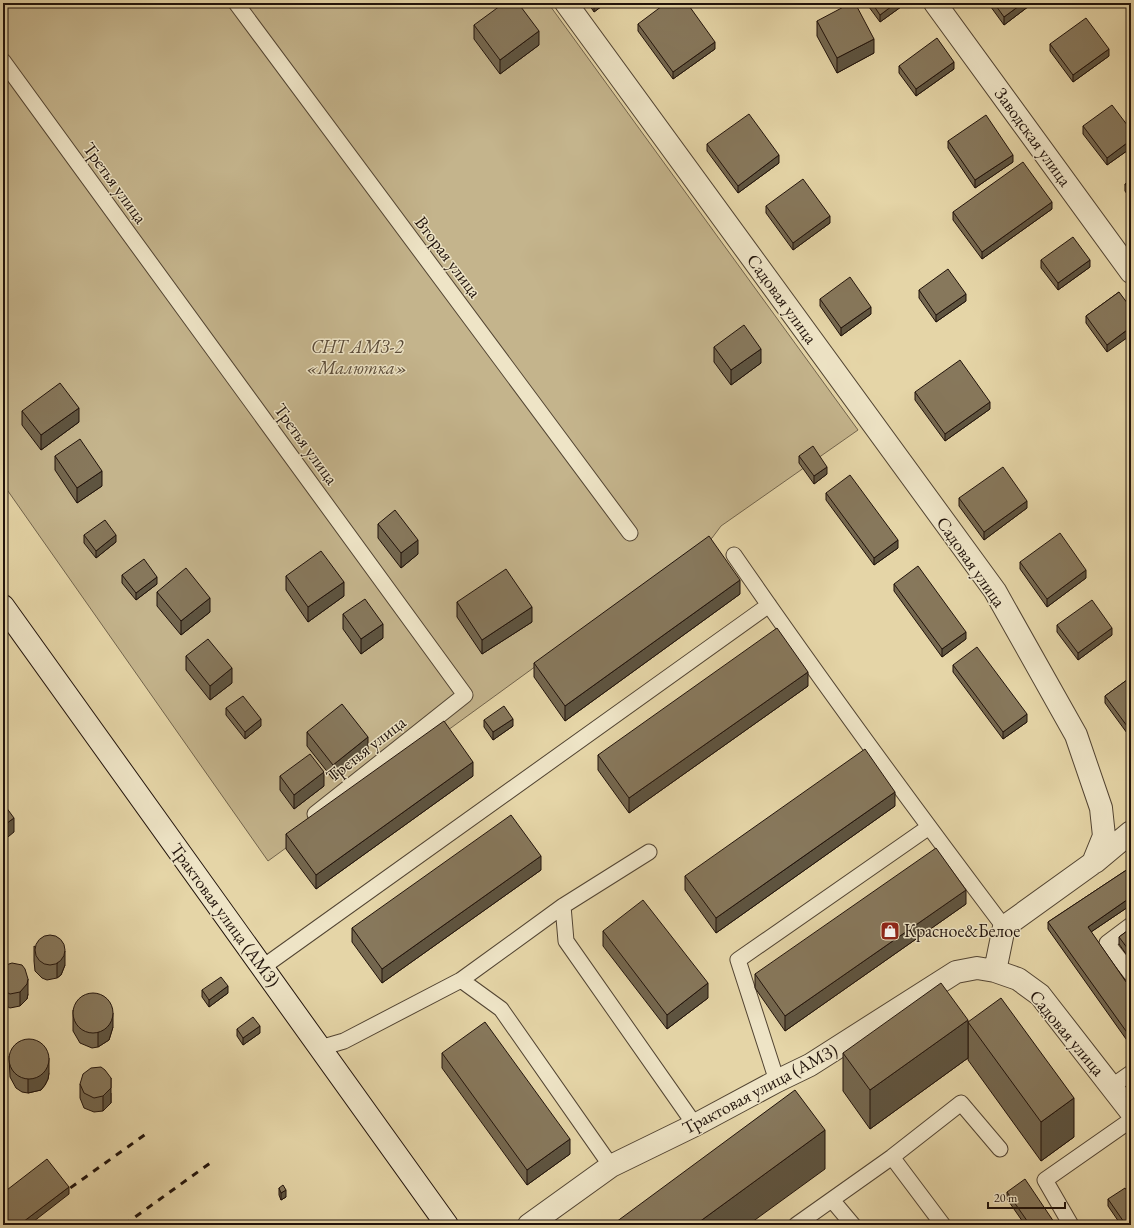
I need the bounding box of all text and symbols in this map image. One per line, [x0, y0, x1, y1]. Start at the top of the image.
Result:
street label: Заводская улица [990, 83, 1078, 191]
street label: Третья улица [78, 138, 153, 229]
street label: Вторая улица [410, 211, 487, 303]
street label: Садовая улица [742, 249, 823, 349]
park label: СНТ АМЗ-2 «Малютка» [307, 335, 407, 379]
street label: Третья улица [269, 399, 344, 490]
street label: Садовая улица [932, 512, 1012, 612]
street label: Третья улица [321, 710, 411, 787]
street label: Трактовая улица (АМЗ) [165, 838, 285, 991]
place label: Красное&Белое [904, 919, 1020, 942]
shop icon: Красное&Белое [879, 920, 901, 942]
street label: Садовая улица [1025, 985, 1111, 1081]
street label: Трактовая улица (АМЗ) [678, 1038, 841, 1139]
scale bar [988, 1184, 1065, 1210]
text: 20 m [994, 1190, 1018, 1206]

